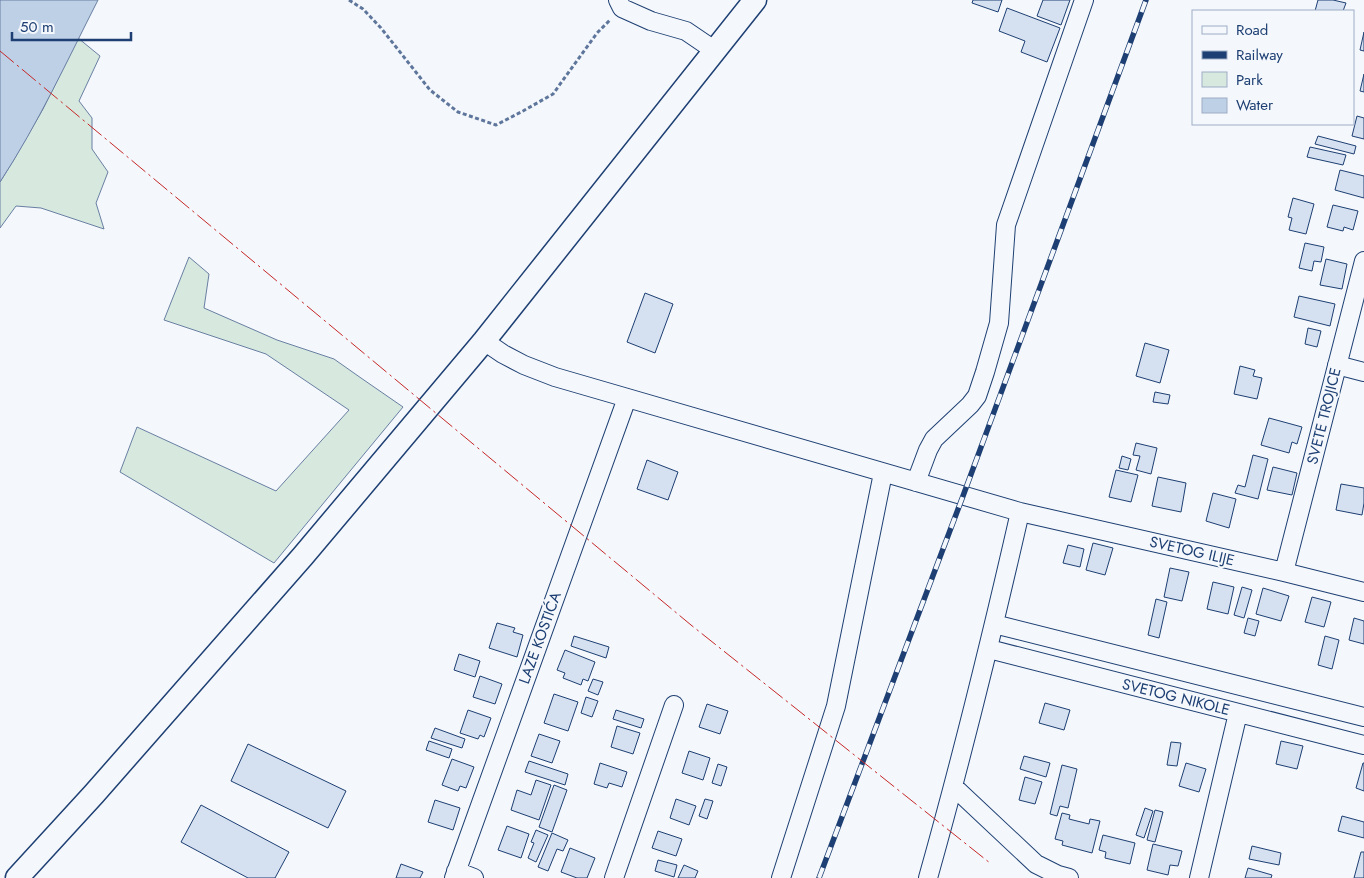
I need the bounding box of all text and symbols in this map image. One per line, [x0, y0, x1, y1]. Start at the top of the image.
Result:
scale bar [12, 10, 131, 42]
legend [1192, 10, 1354, 125]
text: 50 m [20, 16, 54, 38]
text: Road [1236, 19, 1268, 41]
text: Railway [1236, 44, 1283, 66]
text: Park [1236, 69, 1263, 91]
text: Water [1236, 94, 1274, 116]
street label: SVETE TROJICE [1301, 365, 1347, 467]
street label: SVETOG ILIJE [1147, 531, 1237, 571]
street label: LAZE KOSTIĆA [513, 589, 567, 687]
street label: SVETOG NIKOLE [1120, 673, 1232, 721]

